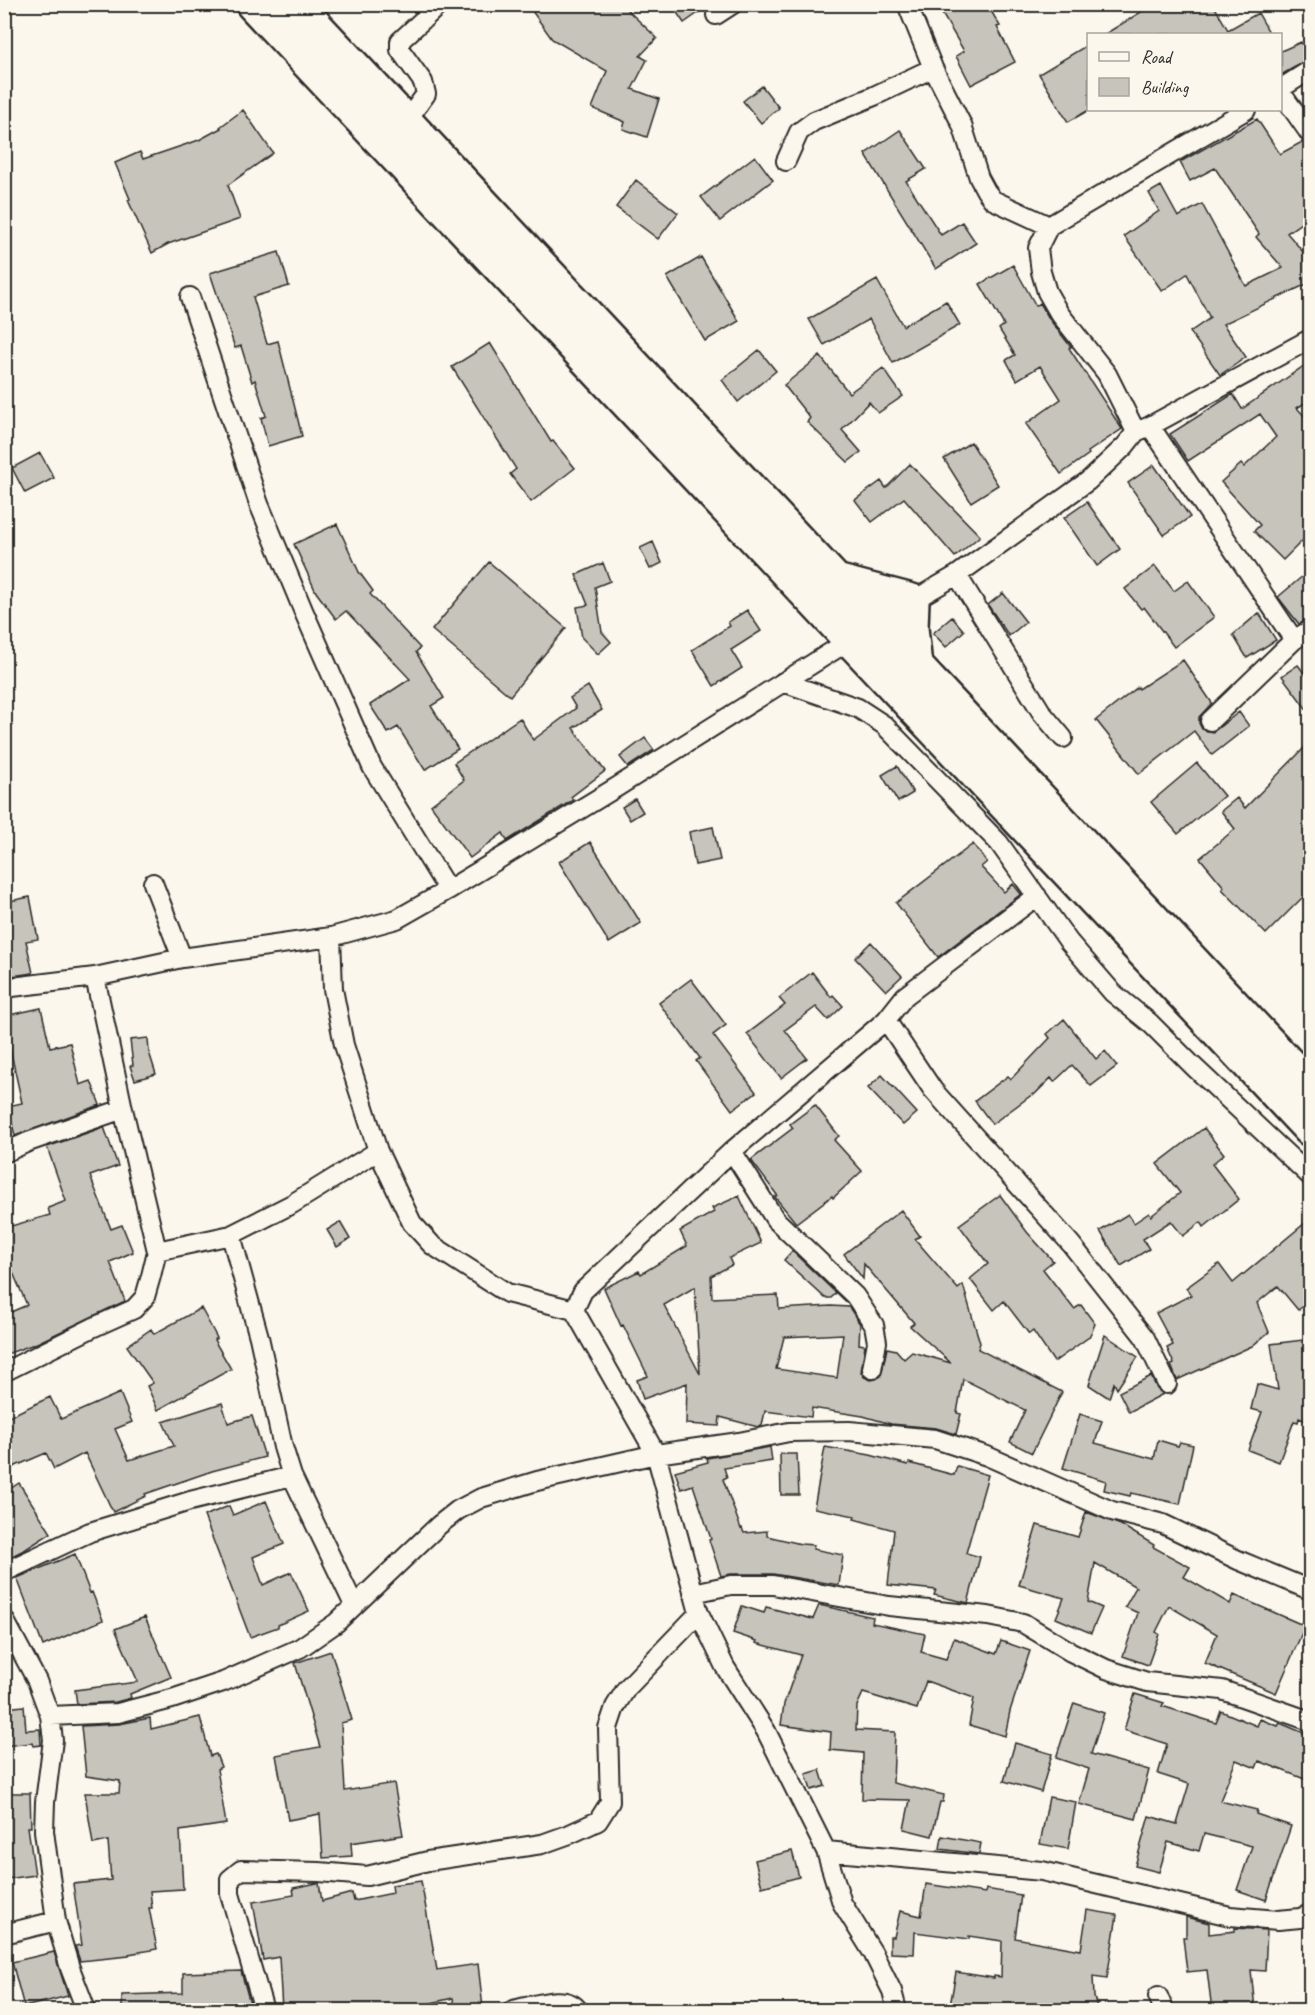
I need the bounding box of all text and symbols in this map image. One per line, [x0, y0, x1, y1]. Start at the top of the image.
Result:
legend [1087, 33, 1282, 111]
text: Road [1141, 46, 1174, 68]
text: Building [1141, 76, 1190, 98]

